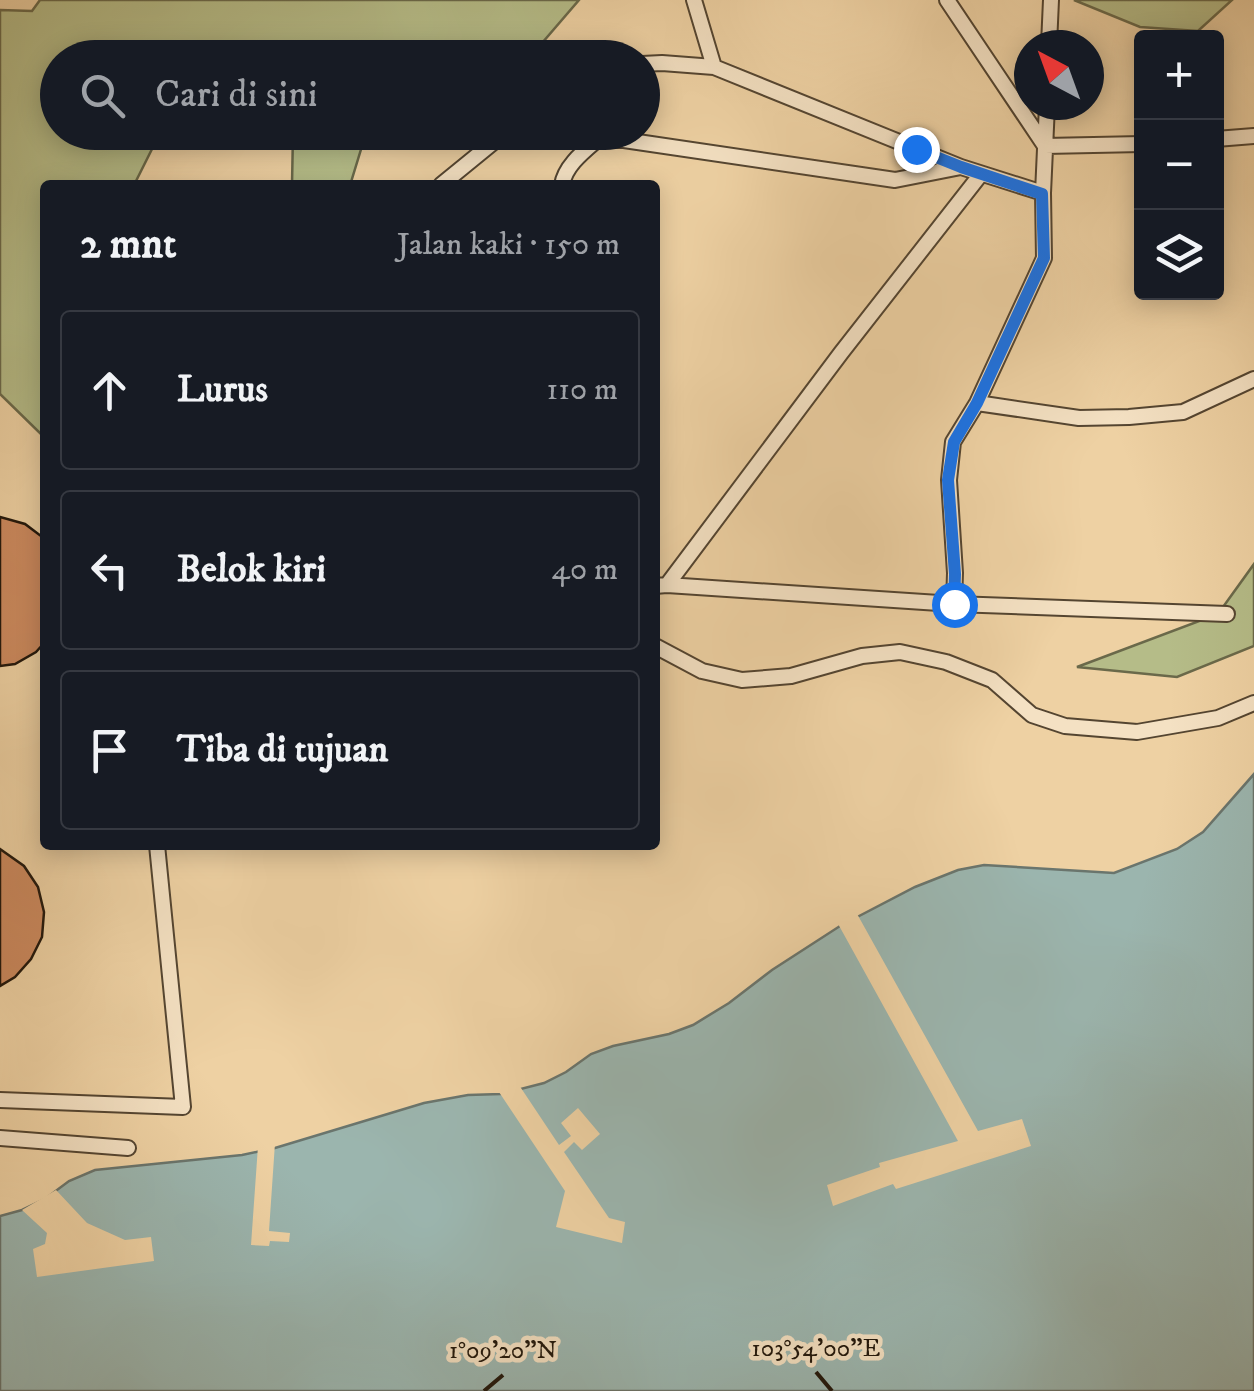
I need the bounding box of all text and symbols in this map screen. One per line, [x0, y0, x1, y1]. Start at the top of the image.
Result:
north arrow [1014, 30, 1104, 120]
map controls [1134, 30, 1224, 300]
button: + [1134, 30, 1224, 120]
search box [40, 40, 660, 150]
icon: search [75, 68, 130, 123]
text: Cari di sini [155, 71, 318, 119]
button: − [1134, 120, 1224, 210]
route end [894, 127, 940, 173]
button: layers [1134, 210, 1224, 300]
text: 2 mnt [80, 219, 176, 271]
text: Jalan kaki · 150 m [397, 225, 620, 265]
icon: ahead [82, 363, 137, 418]
text: Lurus [177, 366, 268, 414]
text: 110 m [546, 370, 618, 410]
icon: left [82, 543, 137, 598]
text: Belok kiri [177, 546, 326, 594]
text: 40 m [551, 550, 618, 590]
route start [932, 582, 978, 628]
icon: arrive [82, 723, 137, 778]
text: Tiba di tujuan [177, 726, 388, 774]
text: 103°54'00"E [752, 1333, 880, 1364]
text: 1°09'20"N [449, 1335, 557, 1366]

